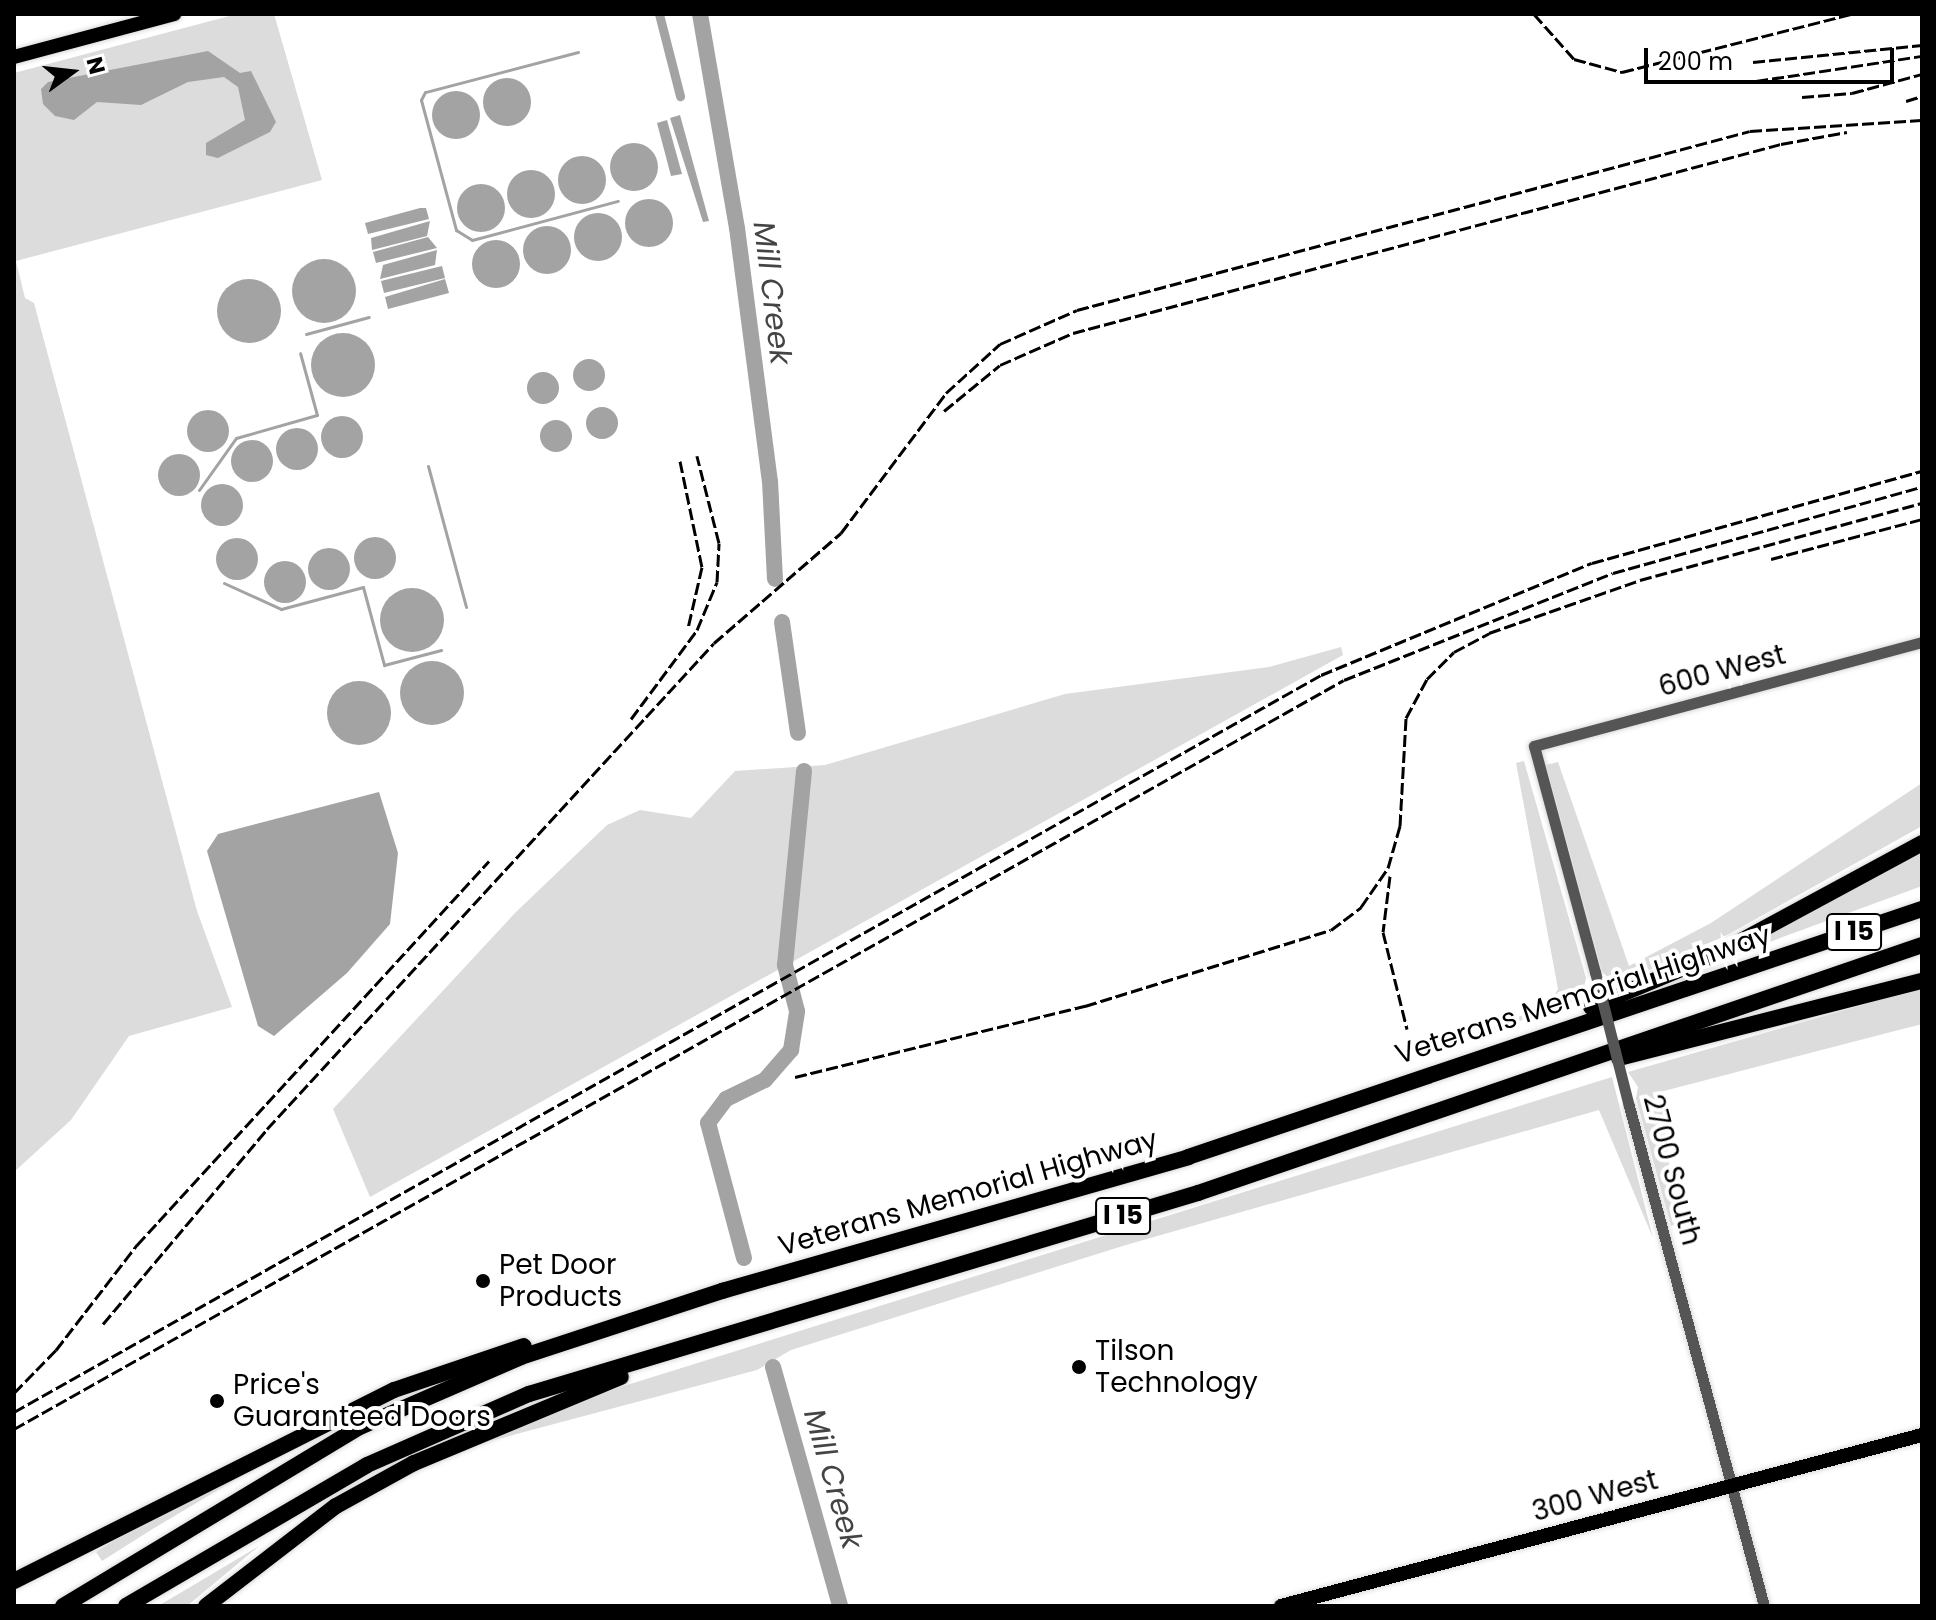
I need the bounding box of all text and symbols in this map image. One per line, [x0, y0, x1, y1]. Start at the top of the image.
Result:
north arrow [32, 32, 112, 112]
scale bar [1648, 32, 1898, 82]
text: 200 m [1658, 45, 1733, 78]
text: N [79, 54, 113, 78]
water label: Mill Creek [745, 219, 799, 367]
street label: 600 West [1655, 638, 1789, 704]
road number: I 15 [1826, 910, 1882, 954]
street label: Veterans Memorial Highway [1391, 918, 1775, 1072]
street label: 2700 South [1636, 1091, 1708, 1249]
street label: Veterans Memorial Highway [775, 1123, 1161, 1263]
road number: I 15 [1095, 1194, 1151, 1238]
place label: Pet Door Products [499, 1248, 622, 1314]
marker: Pet Door Products [474, 1272, 492, 1290]
place label: Tilson Technology [1095, 1334, 1258, 1400]
marker: Tilson Technology [1070, 1358, 1088, 1376]
place label: Price's Guaranteed Doors [233, 1368, 491, 1434]
marker: Price's Guaranteed Doors [208, 1392, 226, 1410]
water label: Mill Creek [796, 1405, 870, 1553]
street label: 300 West [1529, 1463, 1661, 1529]

